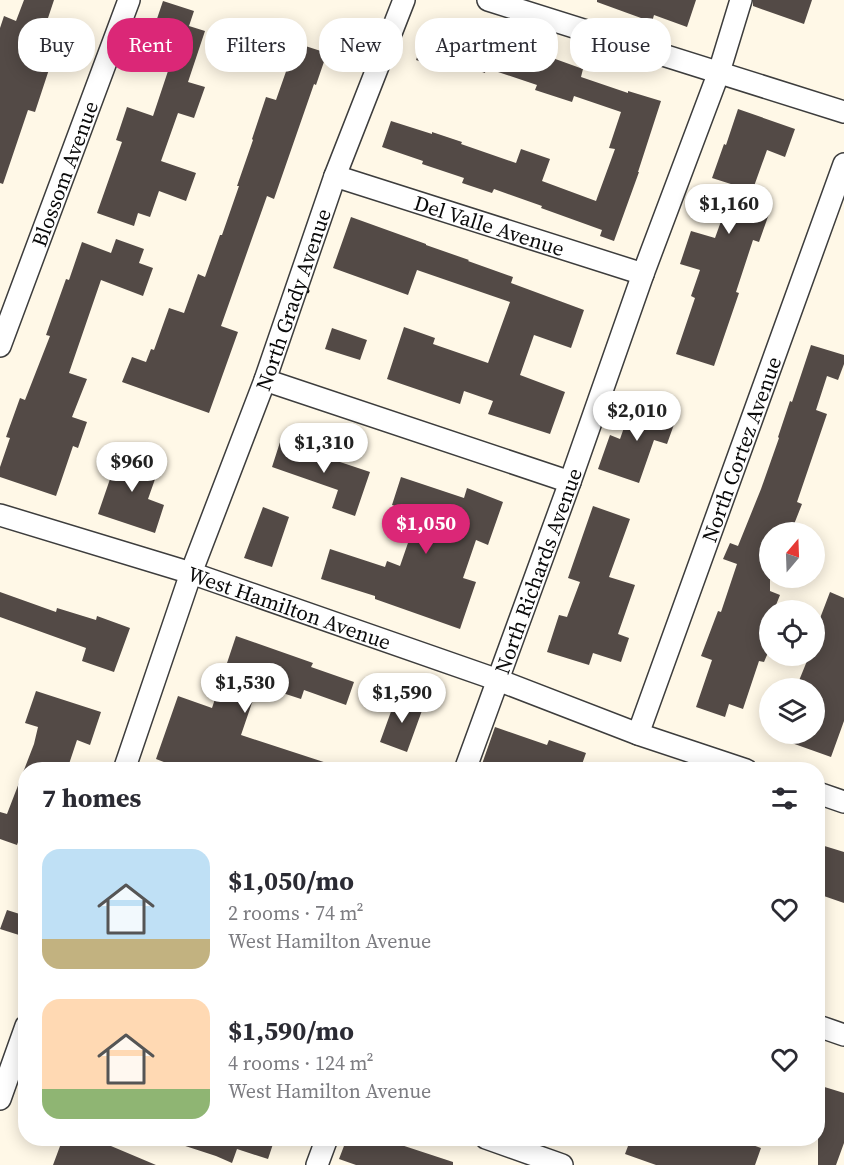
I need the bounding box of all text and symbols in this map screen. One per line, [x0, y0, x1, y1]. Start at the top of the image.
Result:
chip: Buy [18, 18, 95, 72]
chip: Rent [107, 18, 193, 72]
chip: Filters [205, 18, 307, 72]
chip: New [319, 18, 403, 72]
chip: Apartment [415, 18, 558, 72]
chip: House [570, 18, 671, 72]
street label: Blossom Avenue [24, 97, 105, 251]
pin: $1,160 [680, 184, 778, 235]
street label: Del Valle Avenue [411, 188, 568, 263]
text: $1,160 [699, 189, 759, 217]
street label: North Grady Avenue [248, 205, 337, 395]
street label: North Cortez Avenue [694, 352, 788, 546]
pin: $2,010 [588, 391, 686, 442]
text: $2,010 [607, 396, 667, 424]
pin: $1,310 [275, 423, 373, 474]
text: $1,310 [294, 428, 354, 456]
pin: $960 [96, 442, 168, 493]
text: $960 [110, 447, 154, 475]
street label: North Richards Avenue [487, 464, 588, 678]
pin: $1,050 [377, 504, 475, 555]
text: $1,050 [396, 509, 456, 537]
north arrow [759, 522, 825, 588]
map controls [759, 522, 825, 744]
street label: West Hamilton Avenue [184, 559, 395, 656]
button: locate [759, 600, 825, 666]
pin: $1,530 [196, 663, 294, 714]
text: $1,530 [215, 668, 275, 696]
pin: $1,590 [353, 673, 451, 724]
text: $1,590 [372, 678, 432, 706]
button: layers [759, 678, 825, 744]
text: 7 homes [42, 780, 141, 816]
icon: filters [768, 782, 801, 815]
text: $1,050/mo [228, 863, 354, 899]
icon: home [90, 873, 162, 945]
icon: heart [768, 893, 801, 926]
text: 2 rooms · 74 m² [228, 899, 364, 927]
text: West Hamilton Avenue [228, 927, 431, 955]
text: $1,590/mo [228, 1013, 354, 1049]
icon: home [90, 1023, 162, 1095]
icon: heart [768, 1043, 801, 1076]
text: 4 rooms · 124 m² [228, 1049, 374, 1077]
text: West Hamilton Avenue [228, 1077, 431, 1105]

